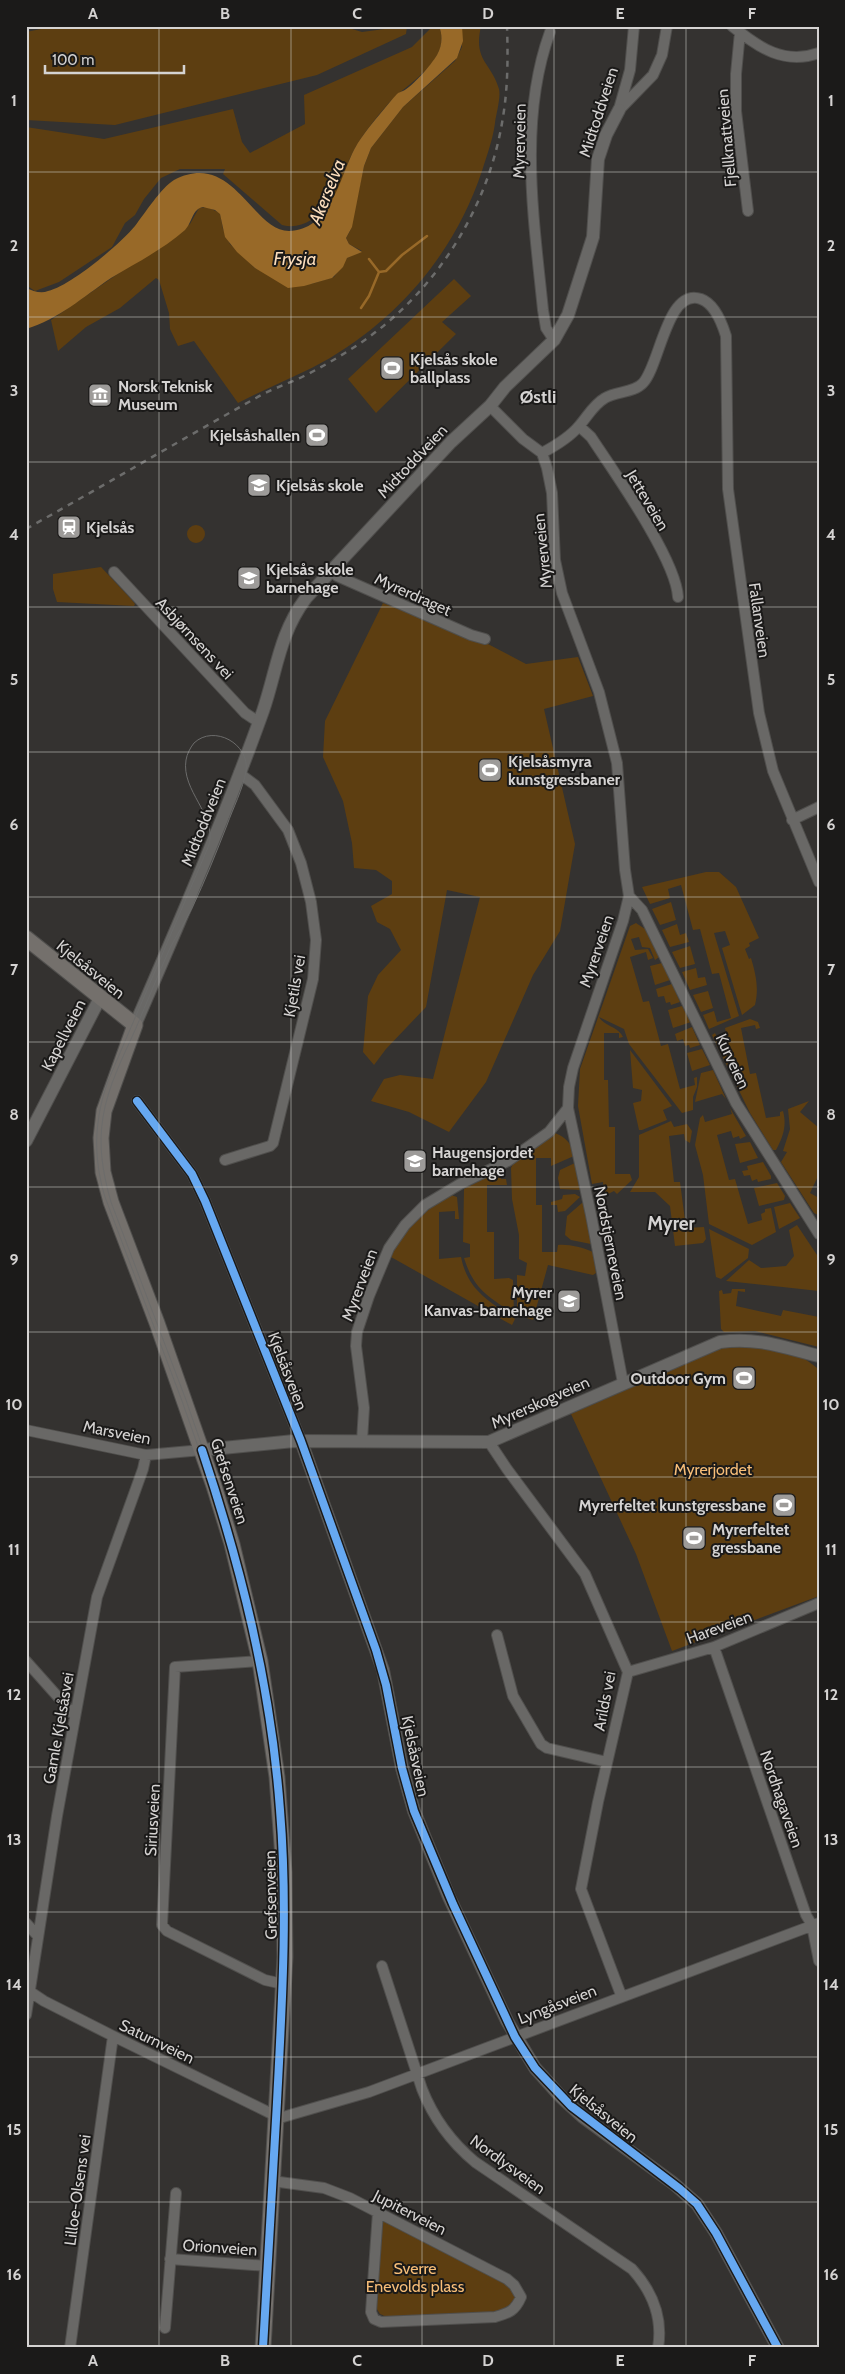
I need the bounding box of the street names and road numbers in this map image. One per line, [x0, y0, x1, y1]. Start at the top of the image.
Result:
street label: Midtoddveien [575, 65, 622, 160]
street label: Fjellknattveien [713, 88, 740, 188]
street label: Myrerveien [509, 103, 530, 179]
street label: Midtoddveien [374, 421, 451, 502]
street label: Jetteveien [622, 466, 673, 534]
street label: Myrerveien [529, 512, 556, 589]
street label: Myrerdraget [372, 569, 455, 620]
street label: Fallanveien [745, 581, 774, 659]
street label: Asbjørnsens vei [152, 594, 237, 683]
street label: Midtoddveien [177, 775, 230, 869]
street label: Myrerveien [575, 912, 618, 990]
street label: Kjelsåsveien [53, 936, 129, 1003]
street label: Kjetils vei [280, 953, 309, 1019]
street label: Kapellveien [37, 996, 90, 1074]
street label: Kurveien [712, 1031, 754, 1092]
street label: Nordstjerneveien [590, 1184, 631, 1302]
street label: Myrerveien [338, 1247, 381, 1324]
street label: Kjelsåsveien [264, 1329, 311, 1413]
street label: Myrerskogveien [488, 1372, 592, 1433]
street label: Marsveien [81, 1417, 152, 1448]
street label: Grefsenveien [207, 1436, 252, 1526]
street label: Hareveien [684, 1607, 755, 1648]
street label: Arilds vei [589, 1670, 620, 1733]
street label: Gamle Kjelsåsvei [39, 1671, 78, 1785]
street label: Kjelsåsveien [398, 1714, 433, 1798]
street label: Nordhagaveien [756, 1748, 807, 1850]
street label: Siriusveien [141, 1783, 164, 1857]
street label: Grefsenveien [260, 1850, 281, 1940]
street label: Lyngåsveien [515, 1981, 599, 2028]
street label: Saturnveien [116, 2015, 197, 2068]
street label: Kjelsåsveien [566, 2080, 642, 2147]
street label: Nordlysveien [466, 2131, 549, 2198]
street label: Lilloe-Olsens vei [60, 2133, 95, 2247]
street label: Jupiterveien [369, 2185, 450, 2239]
street label: Orionveien [182, 2235, 258, 2260]

